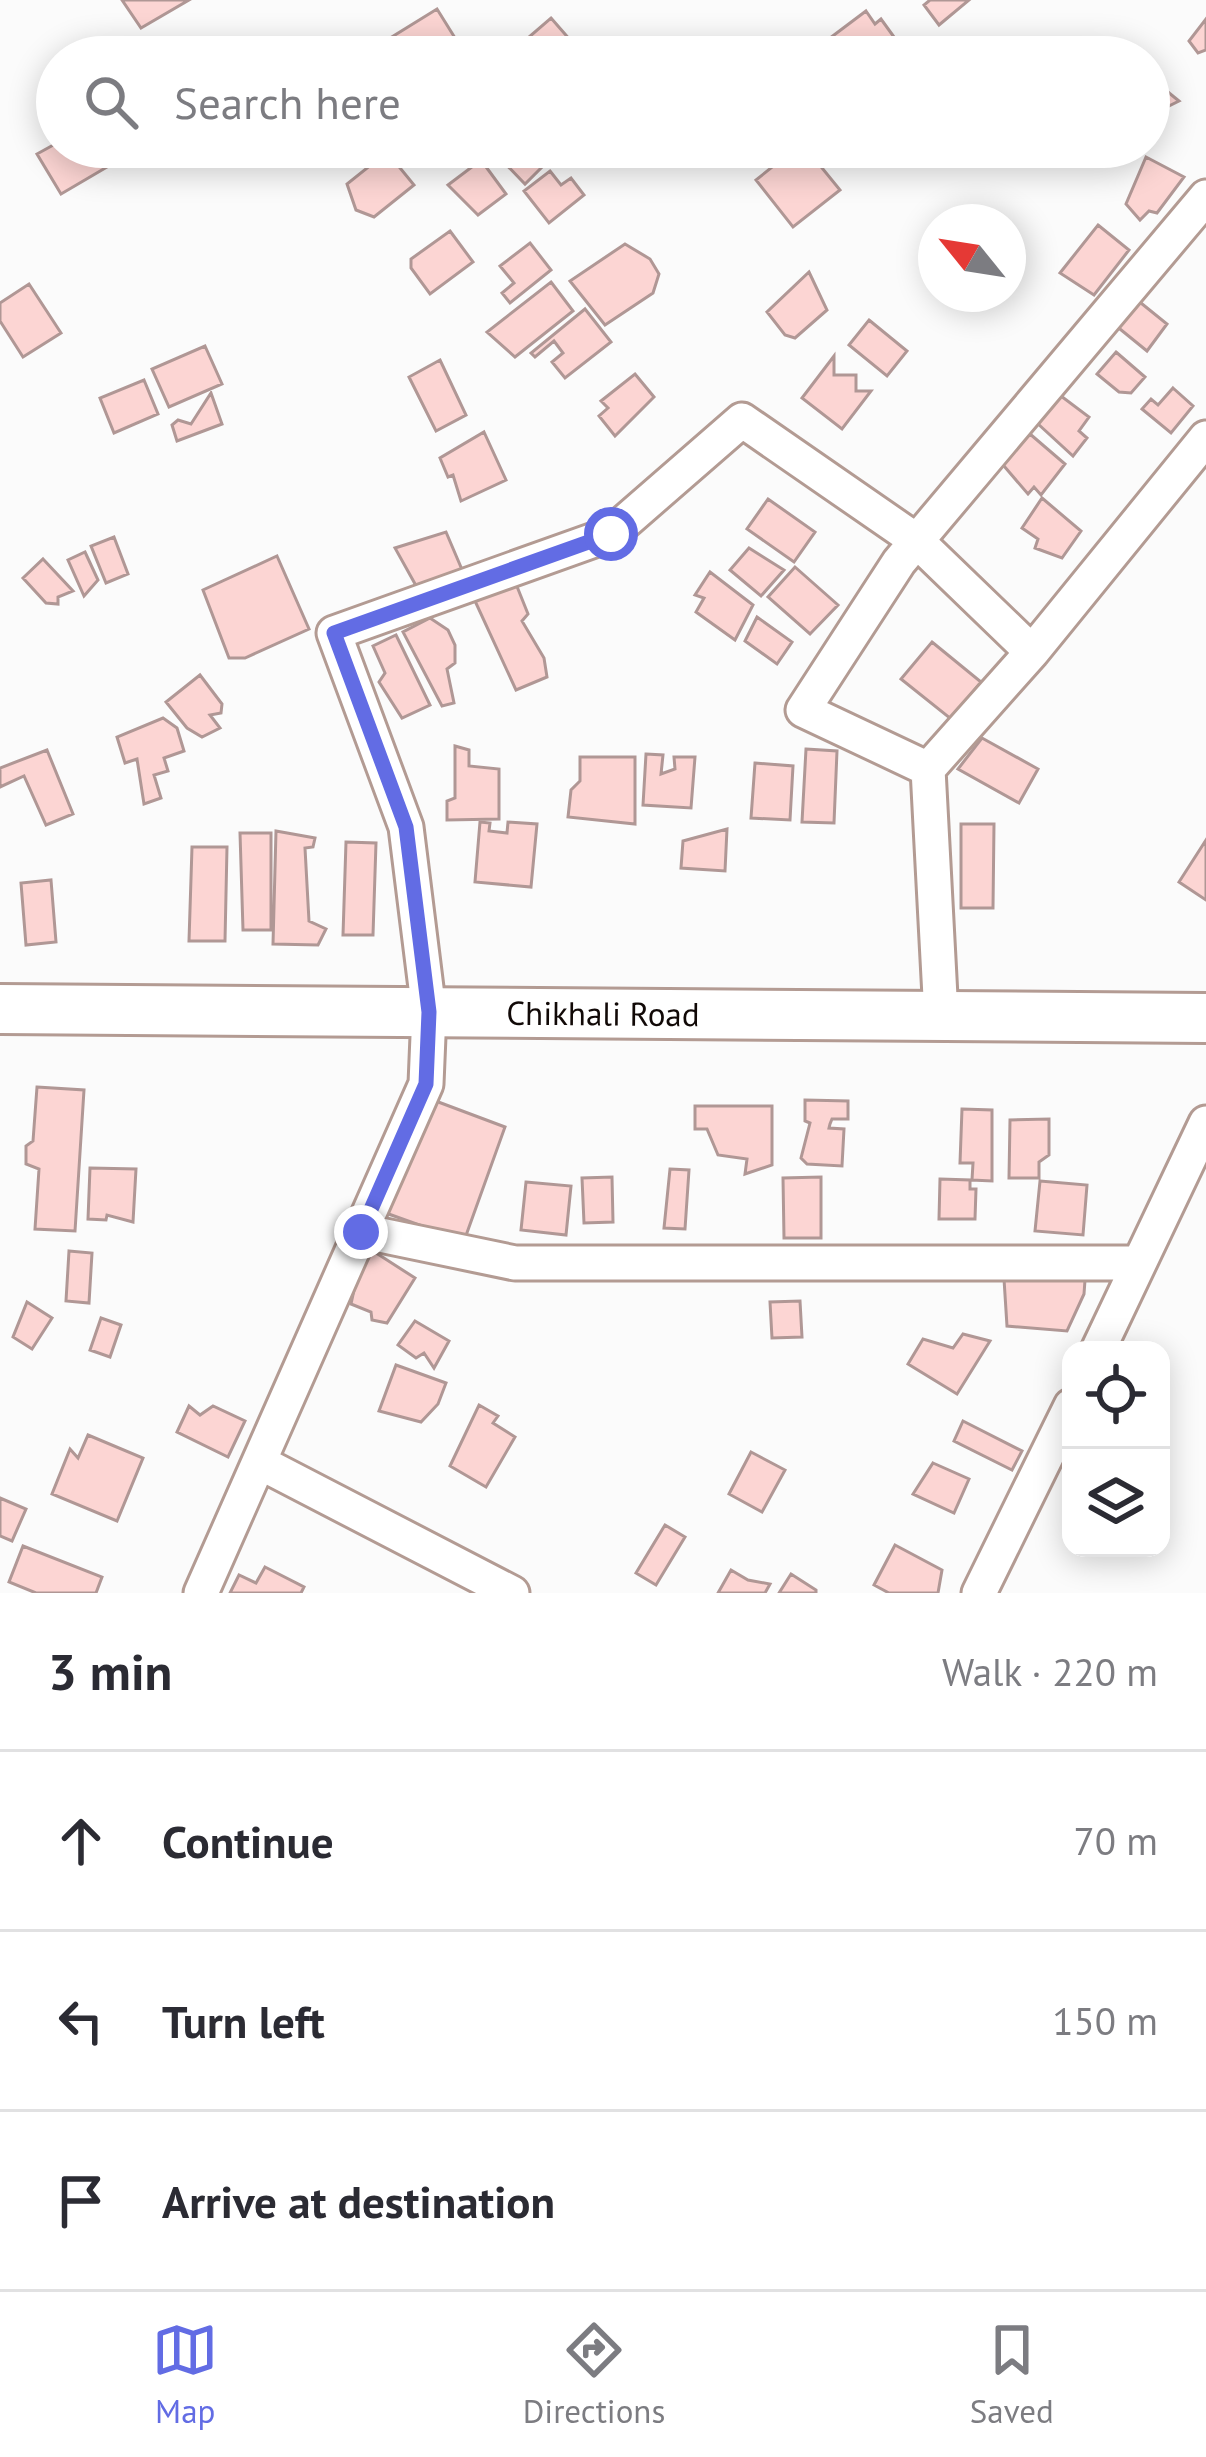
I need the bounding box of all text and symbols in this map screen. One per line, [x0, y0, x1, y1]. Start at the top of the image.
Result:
search box [36, 36, 1170, 168]
icon: search [78, 69, 144, 135]
text: Search here [174, 73, 401, 131]
north arrow [918, 204, 1026, 312]
route start [584, 507, 638, 561]
street label: Chikhali Road [506, 991, 700, 1035]
route end [334, 1205, 388, 1259]
map controls [1062, 1341, 1170, 1557]
button: locate [1062, 1341, 1170, 1449]
button: layers [1062, 1449, 1170, 1557]
text: 3 min [48, 1638, 172, 1704]
text: Walk · 220 m [942, 1646, 1158, 1697]
icon: ahead [48, 1808, 114, 1874]
text: Continue [162, 1812, 334, 1870]
text: 70 m [1073, 1815, 1158, 1866]
icon: left [48, 1988, 114, 2054]
text: Turn left [162, 1992, 325, 2050]
text: 150 m [1052, 1995, 1158, 2046]
icon: arrive [48, 2168, 114, 2234]
text: Arrive at destination [162, 2172, 555, 2230]
tab: Map [152, 2317, 218, 2432]
tab: Directions [523, 2317, 665, 2432]
tab: Saved [970, 2317, 1054, 2432]

